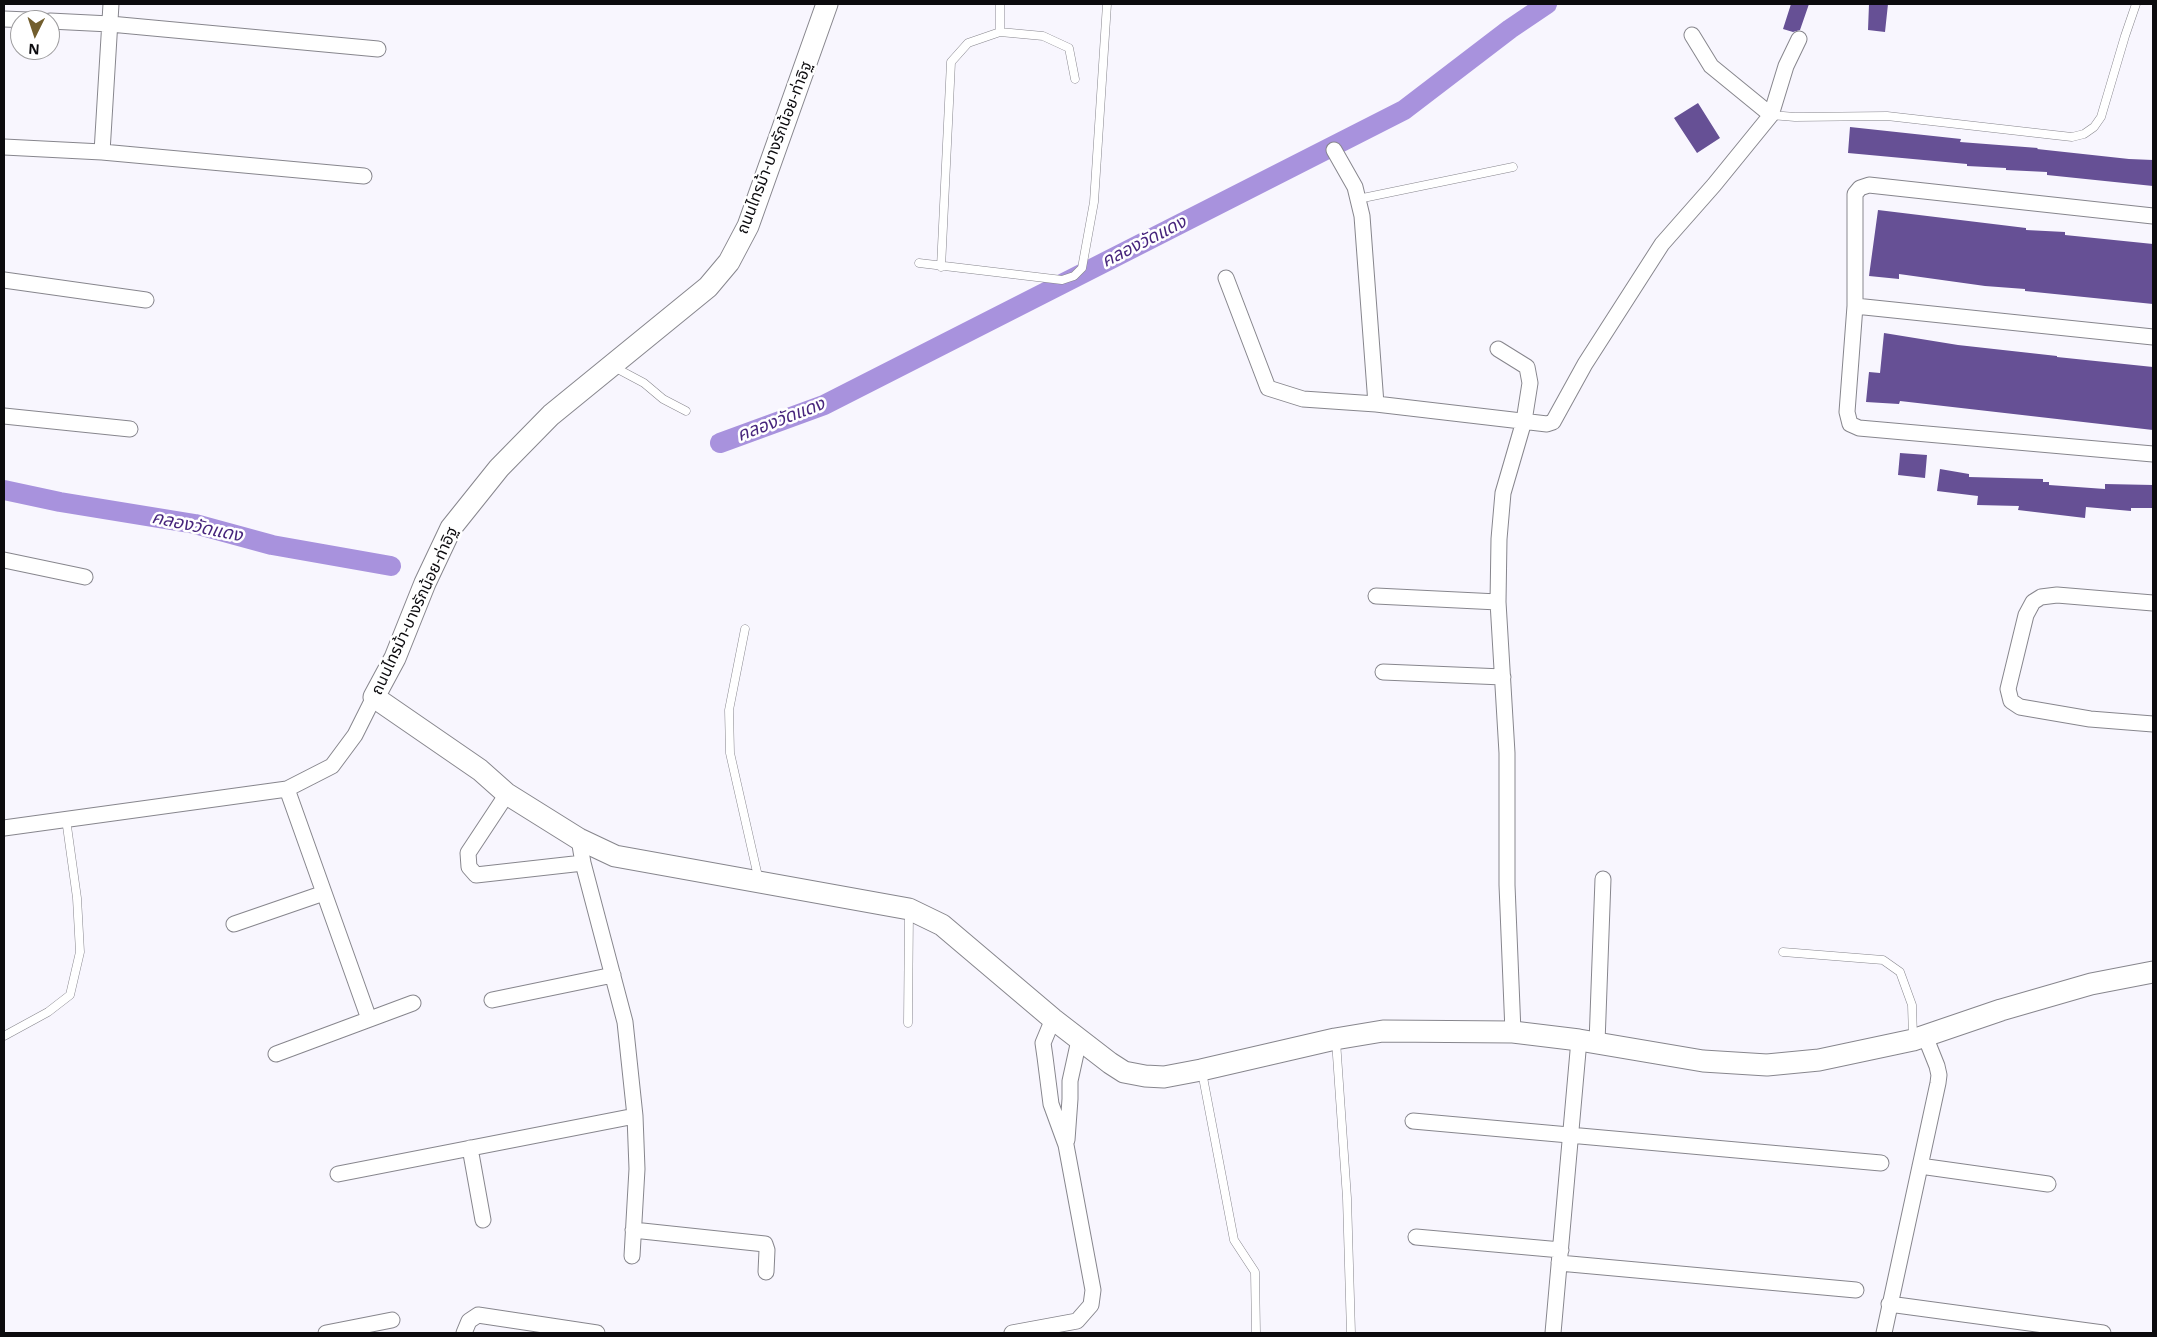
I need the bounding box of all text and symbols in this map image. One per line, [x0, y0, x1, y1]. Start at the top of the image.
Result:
north arrow [10, 10, 60, 60]
text: N [28, 40, 40, 59]
street label: ถนนไทรม้า-บางรักน้อย-ท่าอิฐ [733, 59, 817, 237]
water label: คลองวัดแดง [1098, 211, 1190, 273]
water label: คลองวัดแดง [734, 393, 828, 447]
water label: คลองวัดแดง [150, 507, 244, 547]
street label: ถนนไทรม้า-บางรักน้อย-ท่าอิฐ [368, 524, 462, 698]

